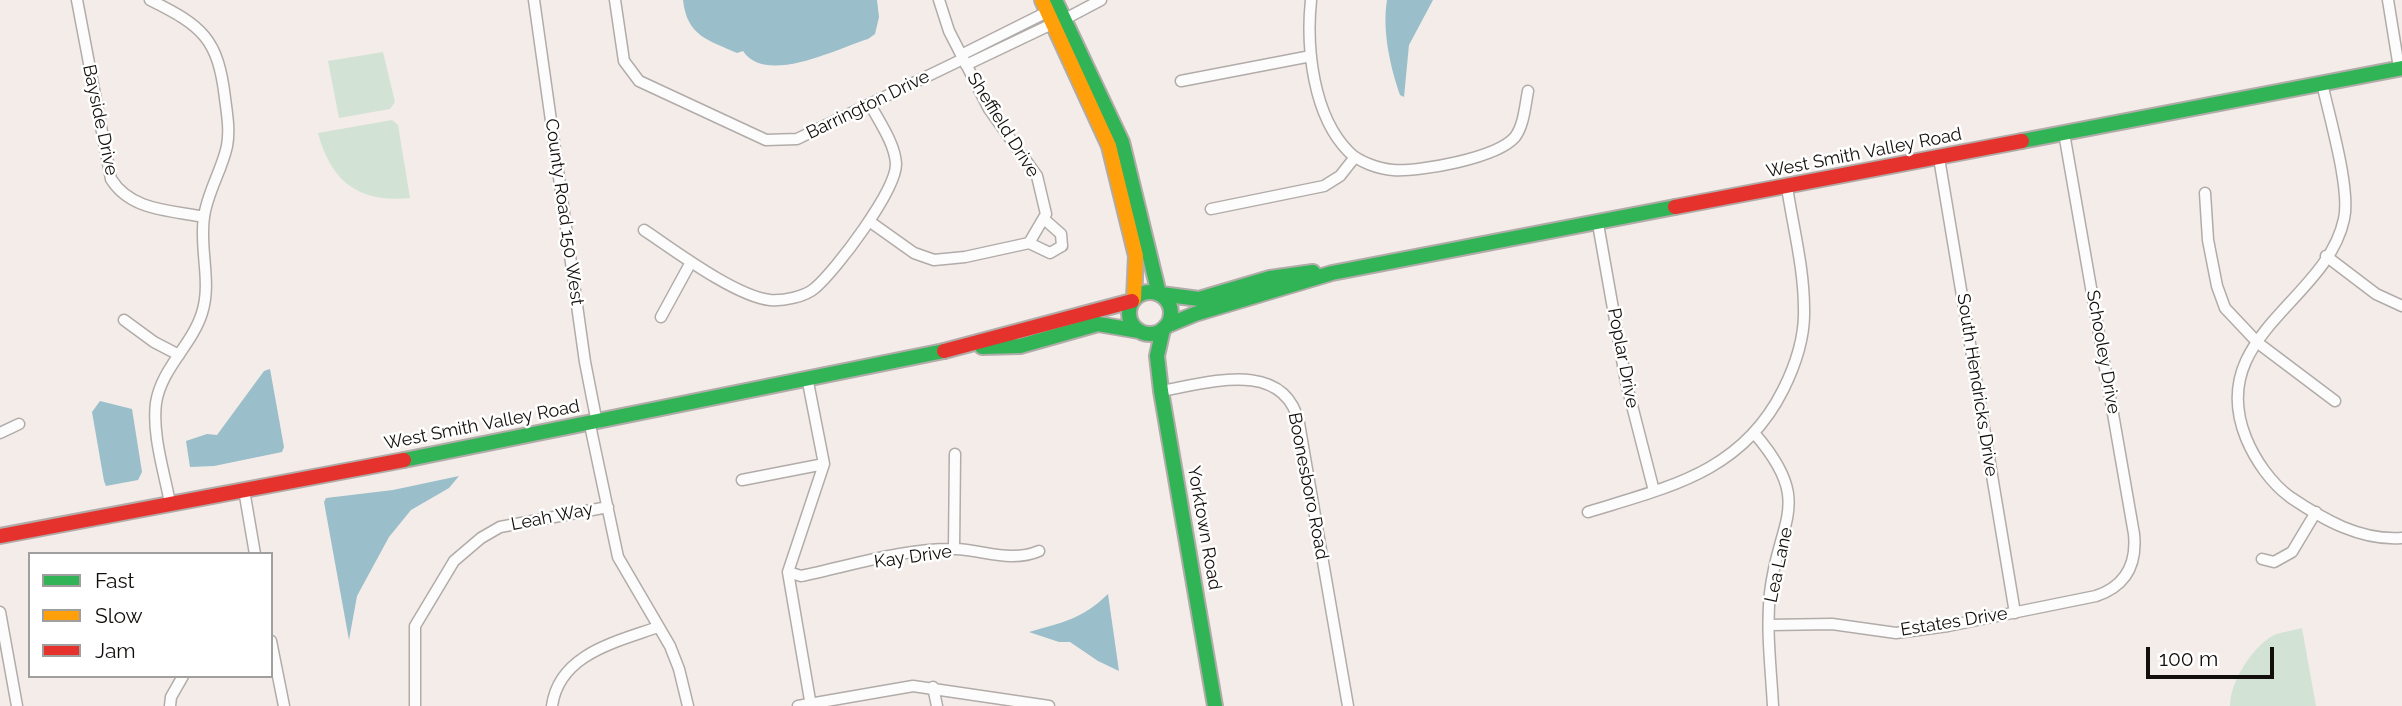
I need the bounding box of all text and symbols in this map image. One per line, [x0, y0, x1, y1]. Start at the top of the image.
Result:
street label: Bayside Drive [78, 63, 122, 177]
street label: Barrington Drive [803, 66, 933, 144]
street label: Sheffield Drive [962, 69, 1044, 181]
street label: County Road 150 West [540, 117, 588, 307]
street label: West Smith Valley Road [1764, 123, 1964, 183]
street label: Schooley Drive [2081, 288, 2125, 416]
street label: South Hendricks Drive [1952, 292, 2002, 478]
street label: Poplar Drive [1603, 306, 1643, 410]
street label: West Smith Valley Road [382, 395, 582, 455]
street label: Boonesboro Road [1283, 411, 1333, 561]
street label: Yorktown Road [1182, 464, 1226, 592]
street label: Leah Way [509, 498, 595, 536]
street label: Lea Lane [1760, 525, 1798, 605]
street label: Kay Drive [873, 541, 953, 573]
legend [28, 552, 273, 678]
text: Fast [95, 568, 135, 593]
text: Slow [95, 603, 143, 628]
street label: Estates Drive [1899, 603, 2009, 641]
scale bar [2150, 632, 2278, 676]
text: Jam [95, 638, 136, 663]
text: 100 m [2159, 646, 2218, 671]

